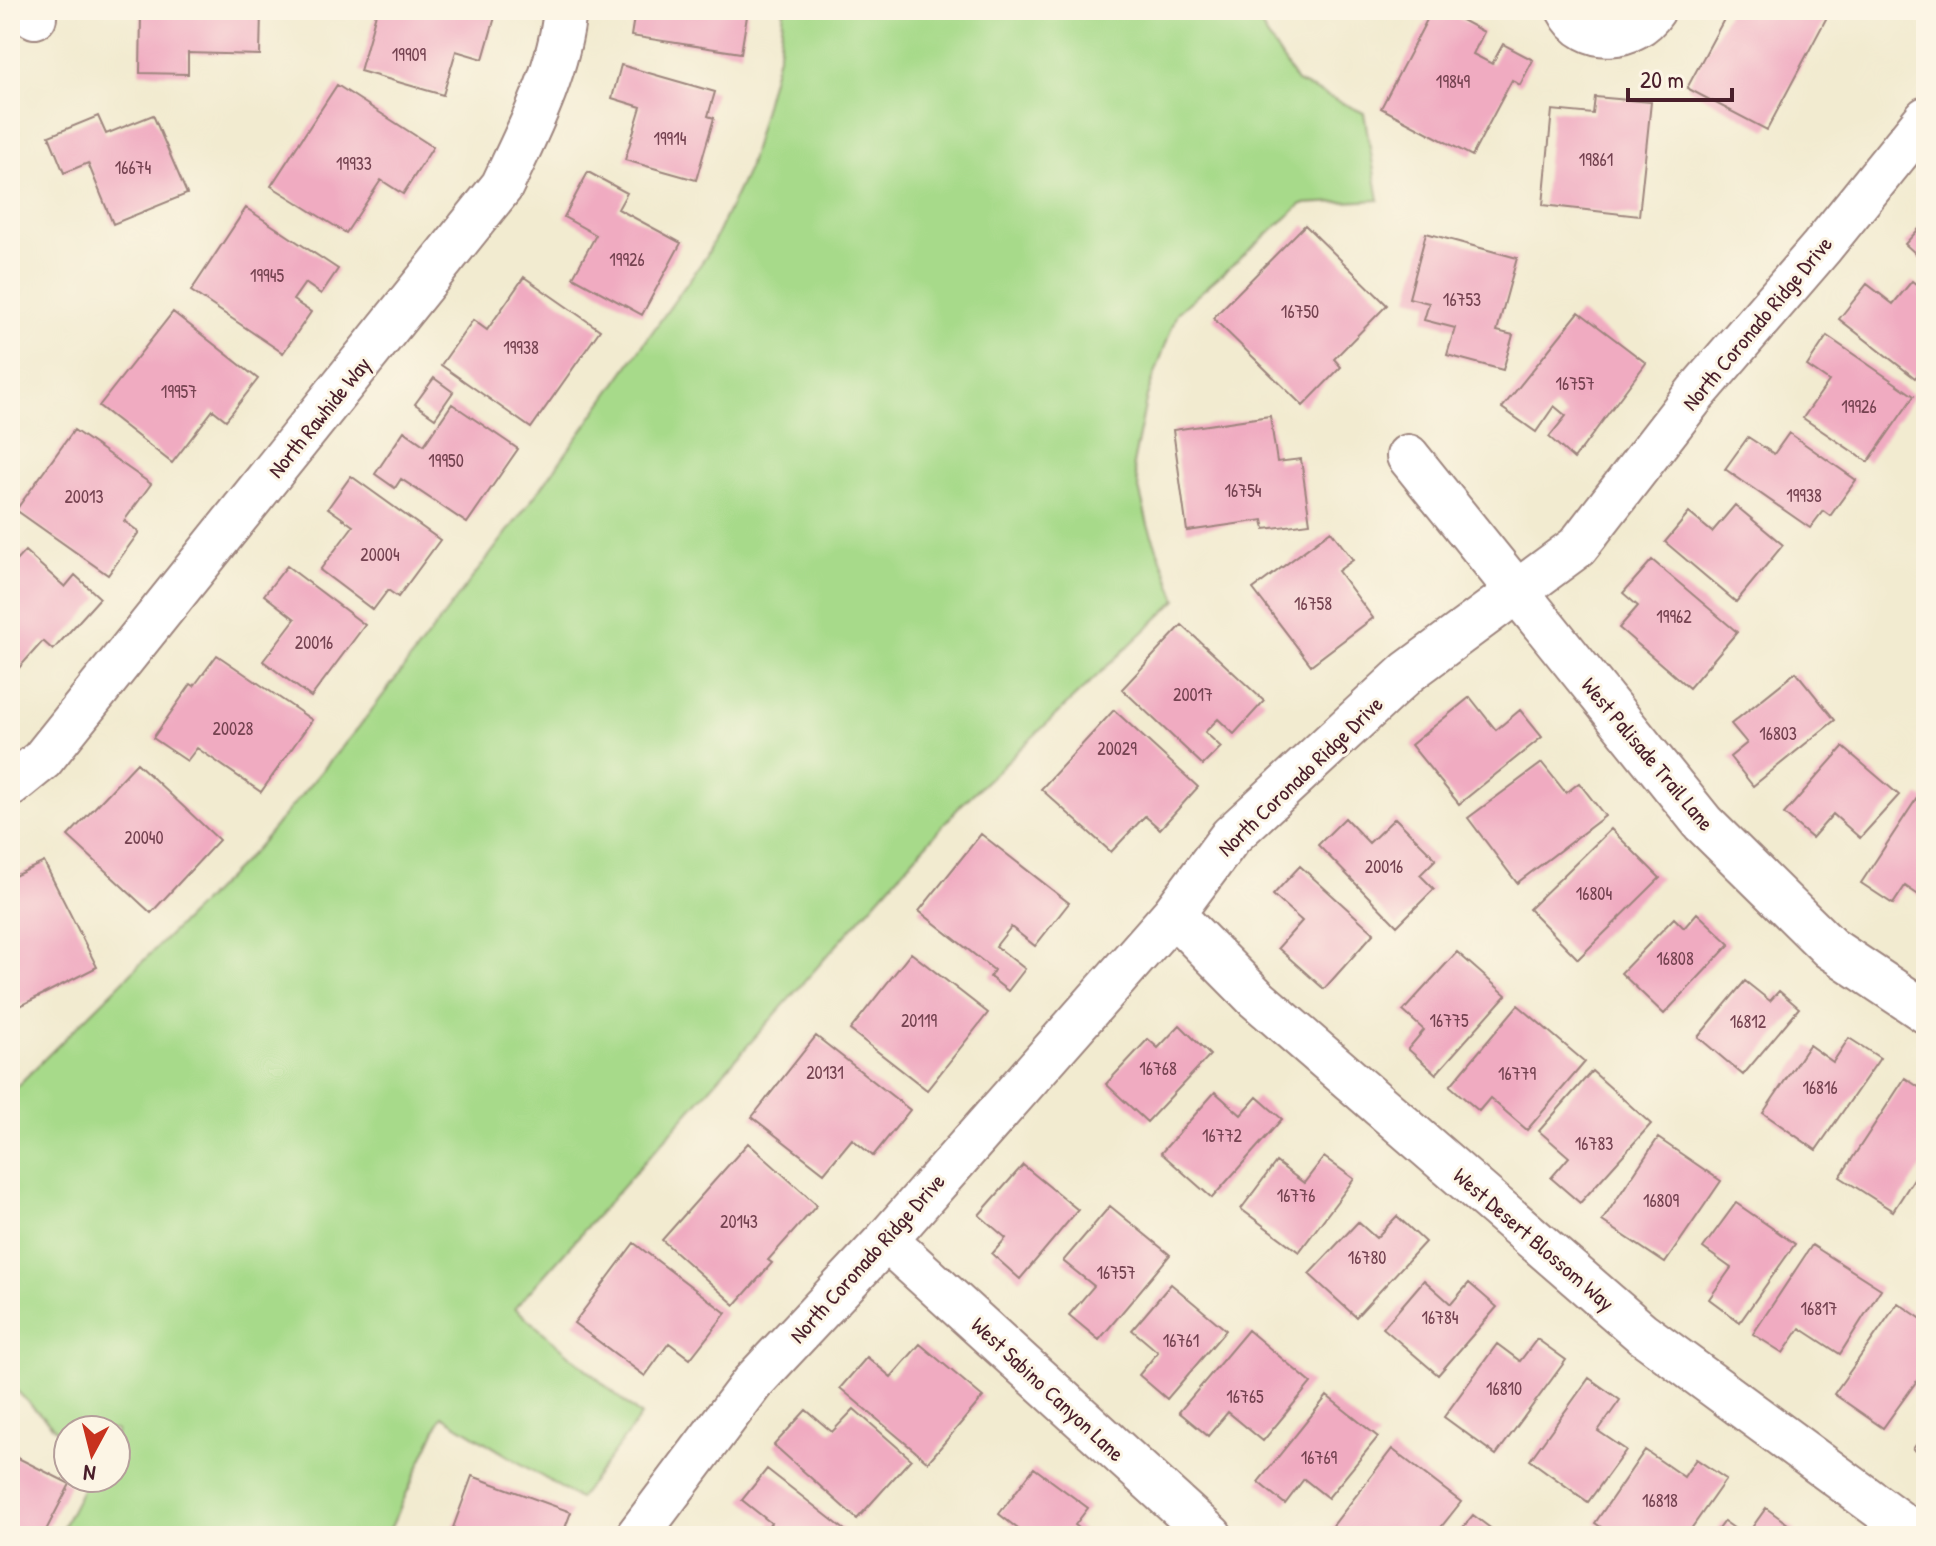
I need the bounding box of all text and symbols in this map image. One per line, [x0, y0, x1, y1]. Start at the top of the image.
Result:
house number: 19909 [392, 42, 427, 67]
scale bar [1628, 52, 1732, 102]
text: 20 m [1640, 63, 1684, 95]
house number: 19849 [1436, 69, 1471, 94]
house number: 19914 [653, 126, 687, 151]
house number: 19861 [1579, 147, 1613, 172]
house number: 19933 [336, 151, 372, 176]
house number: 16674 [115, 155, 152, 180]
street label: North Coronado Ridge Drive [1675, 229, 1839, 416]
house number: 19926 [609, 247, 645, 272]
house number: 19945 [250, 263, 284, 288]
house number: 16753 [1443, 287, 1481, 312]
house number: 16750 [1281, 299, 1319, 324]
house number: 19938 [503, 335, 539, 360]
street label: North Rawhide Way [261, 350, 377, 484]
house number: 16757 [1555, 371, 1595, 396]
house number: 19957 [161, 379, 197, 404]
house number: 19926 [1841, 394, 1877, 419]
house number: 19950 [428, 448, 464, 473]
house number: 16754 [1225, 478, 1262, 503]
house number: 19938 [1786, 483, 1822, 508]
house number: 20013 [64, 484, 104, 509]
house number: 20004 [360, 542, 400, 567]
house number: 16758 [1294, 591, 1332, 616]
house number: 19962 [1656, 604, 1692, 629]
house number: 20016 [295, 630, 333, 655]
street label: West Palisade Trail Lane [1575, 671, 1721, 837]
house number: 20017 [1173, 682, 1213, 707]
street label: North Coronado Ridge Drive [1211, 689, 1389, 863]
house number: 20028 [213, 716, 254, 741]
house number: 16803 [1759, 721, 1797, 746]
house number: 20029 [1097, 736, 1137, 761]
house number: 20040 [124, 825, 164, 850]
house number: 20016 [1365, 854, 1403, 879]
house number: 16804 [1576, 881, 1612, 906]
house number: 16808 [1656, 946, 1694, 971]
house number: 20119 [901, 1008, 937, 1033]
house number: 16775 [1429, 1008, 1469, 1033]
house number: 16812 [1730, 1009, 1767, 1034]
house number: 16768 [1139, 1056, 1177, 1081]
house number: 20131 [806, 1060, 844, 1085]
house number: 16779 [1498, 1061, 1536, 1086]
house number: 16816 [1802, 1075, 1838, 1100]
house number: 16772 [1202, 1123, 1243, 1148]
house number: 16783 [1575, 1131, 1613, 1156]
street label: West Desert Blossom Way [1447, 1161, 1621, 1317]
street label: North Coronado Ridge Drive [783, 1167, 951, 1349]
house number: 16776 [1277, 1183, 1315, 1208]
house number: 16809 [1643, 1188, 1679, 1213]
house number: 20143 [720, 1209, 758, 1234]
house number: 16780 [1348, 1245, 1386, 1270]
house number: 16757 [1096, 1260, 1136, 1285]
house number: 16817 [1801, 1296, 1838, 1321]
house number: 16784 [1421, 1305, 1459, 1330]
street label: West Sabino Canyon Lane [965, 1310, 1131, 1468]
house number: 16761 [1163, 1328, 1199, 1353]
house number: 16810 [1486, 1376, 1522, 1401]
house number: 16765 [1226, 1384, 1264, 1409]
north arrow [52, 1414, 132, 1494]
house number: 16769 [1301, 1445, 1338, 1470]
text: N [82, 1458, 97, 1489]
house number: 16818 [1642, 1488, 1678, 1513]

